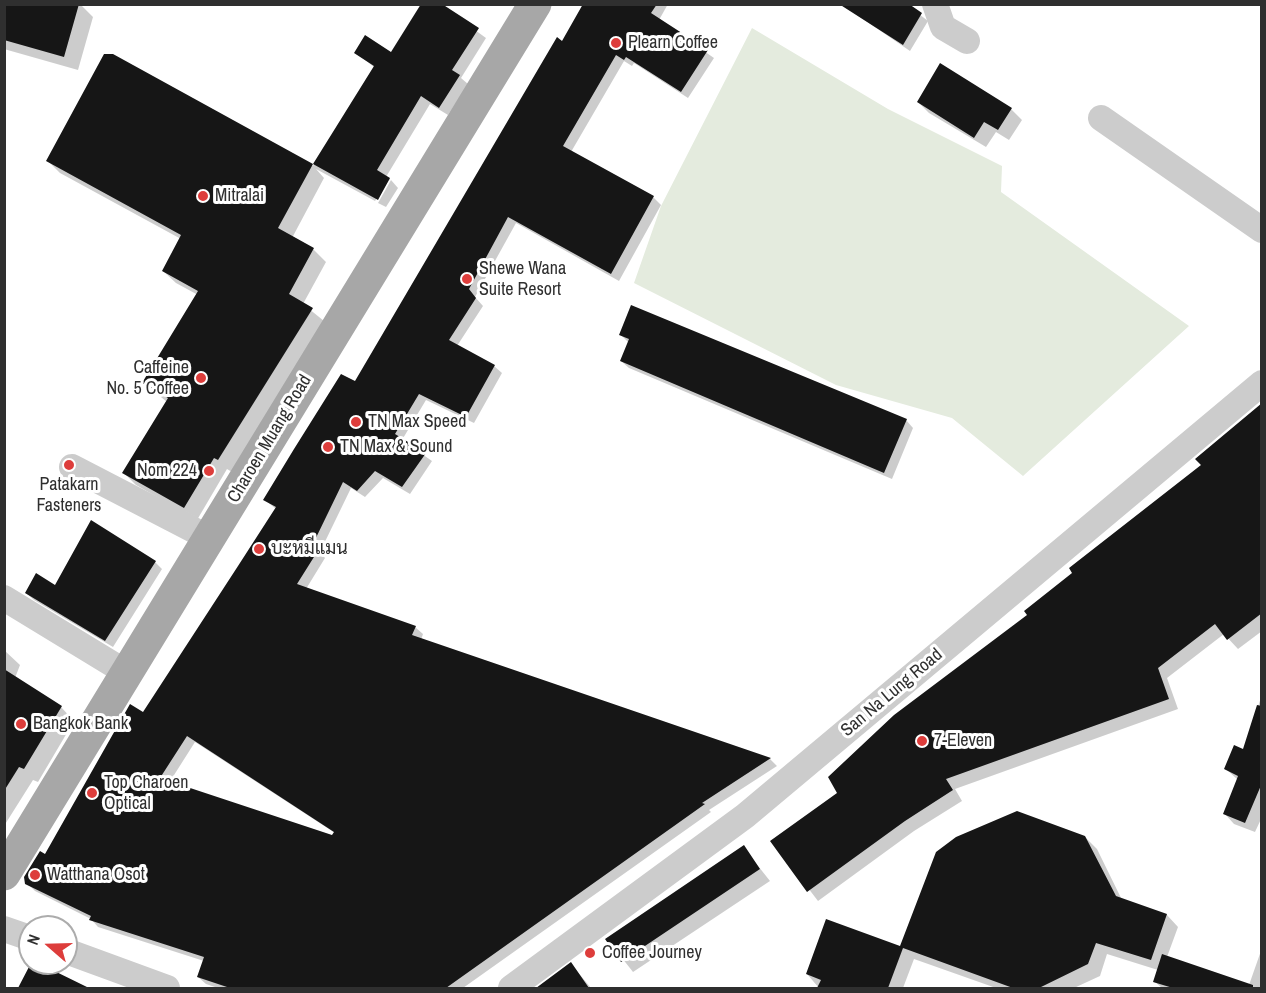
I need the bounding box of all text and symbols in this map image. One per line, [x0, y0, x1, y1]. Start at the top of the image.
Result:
place label: Plearn Coffee [628, 32, 718, 54]
marker: Plearn Coffee [609, 36, 623, 50]
place label: Mitralai [215, 185, 264, 207]
marker: Mitralai [196, 189, 210, 203]
place label: Shewe Wana Suite Resort [479, 258, 566, 300]
marker: Shewe Wana Suite Resort [460, 272, 474, 286]
place label: Caffeine No. 5 Coffee [106, 357, 189, 400]
marker: Caffeine No. 5 Coffee [194, 371, 208, 385]
street label: Charoen Muang Road [223, 371, 317, 507]
place label: TN Max Speed [368, 411, 466, 433]
marker: TN Max Speed [349, 415, 363, 429]
place label: TN Max & Sound [340, 436, 452, 458]
marker: TN Max & Sound [321, 440, 335, 454]
marker: Patakarn Fasteners [62, 458, 76, 472]
place label: Nom 224 [137, 460, 197, 482]
marker: Nom 224 [202, 464, 216, 478]
place label: Patakarn Fasteners [37, 474, 101, 516]
place label: บะหมีแมน [271, 538, 348, 560]
marker: บะหมีแมน [252, 542, 266, 556]
street label: San Na Lung Road [837, 644, 947, 742]
place label: Bangkok Bank [33, 713, 128, 735]
marker: Bangkok Bank [14, 717, 28, 731]
place label: 7-Eleven [934, 730, 992, 752]
marker: 7-Eleven [915, 734, 929, 748]
place label: Top Charoen Optical [104, 772, 189, 814]
marker: Top Charoen Optical [85, 786, 99, 800]
place label: Watthana Osot [47, 864, 145, 886]
marker: Watthana Osot [28, 868, 42, 882]
north arrow [18, 915, 78, 975]
text: N [21, 931, 45, 948]
place label: Coffee Journey [602, 942, 702, 964]
marker: Coffee Journey [583, 946, 597, 960]

